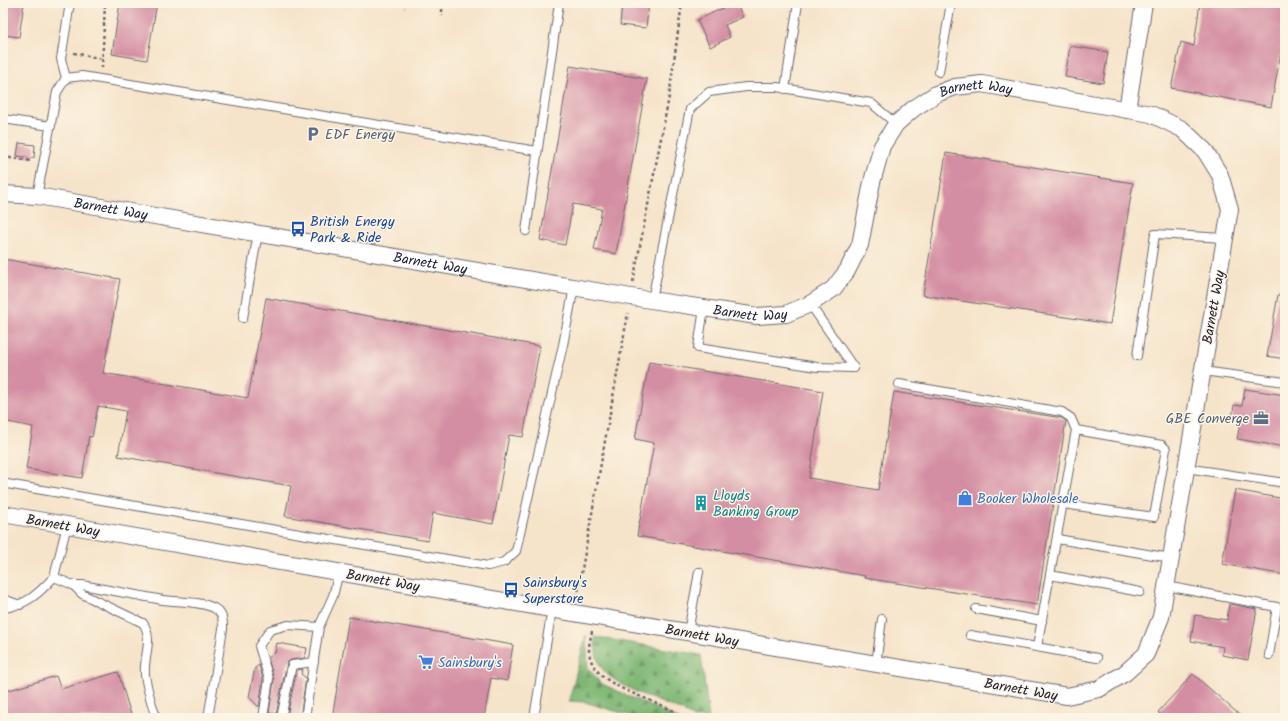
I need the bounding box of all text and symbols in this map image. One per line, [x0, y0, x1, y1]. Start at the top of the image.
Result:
street label: Barnett Way [936, 74, 1014, 104]
place label: EDF Energy [325, 124, 395, 146]
parking icon: EDF Energy [304, 125, 322, 143]
street label: Barnett Way [72, 192, 150, 227]
place label: British Energy Park & Ride [310, 211, 395, 249]
bus stop icon: British Energy Park & Ride [289, 220, 307, 238]
street label: Barnett Way [392, 247, 469, 281]
street label: Barnett Way [1197, 268, 1231, 346]
street label: Barnett Way [711, 300, 788, 328]
place label: GBE Converge [1166, 408, 1250, 430]
office icon: GBE Converge [1252, 409, 1270, 427]
place label: Lloyds Banking Group [713, 485, 799, 523]
place label: Booker Wholesale [977, 488, 1079, 510]
shop icon: Booker Wholesale [956, 489, 974, 507]
building icon: Lloyds Banking Group [692, 494, 710, 512]
street label: Barnett Way [24, 509, 102, 543]
street label: Barnett Way [344, 564, 422, 598]
place label: Sainsbury's Superstore [523, 572, 587, 610]
bus stop icon: Sainsbury's Superstore [502, 581, 520, 599]
street label: Barnett Way [663, 619, 741, 653]
place label: Sainsbury's [438, 652, 502, 674]
supermarket icon: Sainsbury's [417, 653, 435, 671]
street label: Barnett Way [982, 673, 1060, 707]

